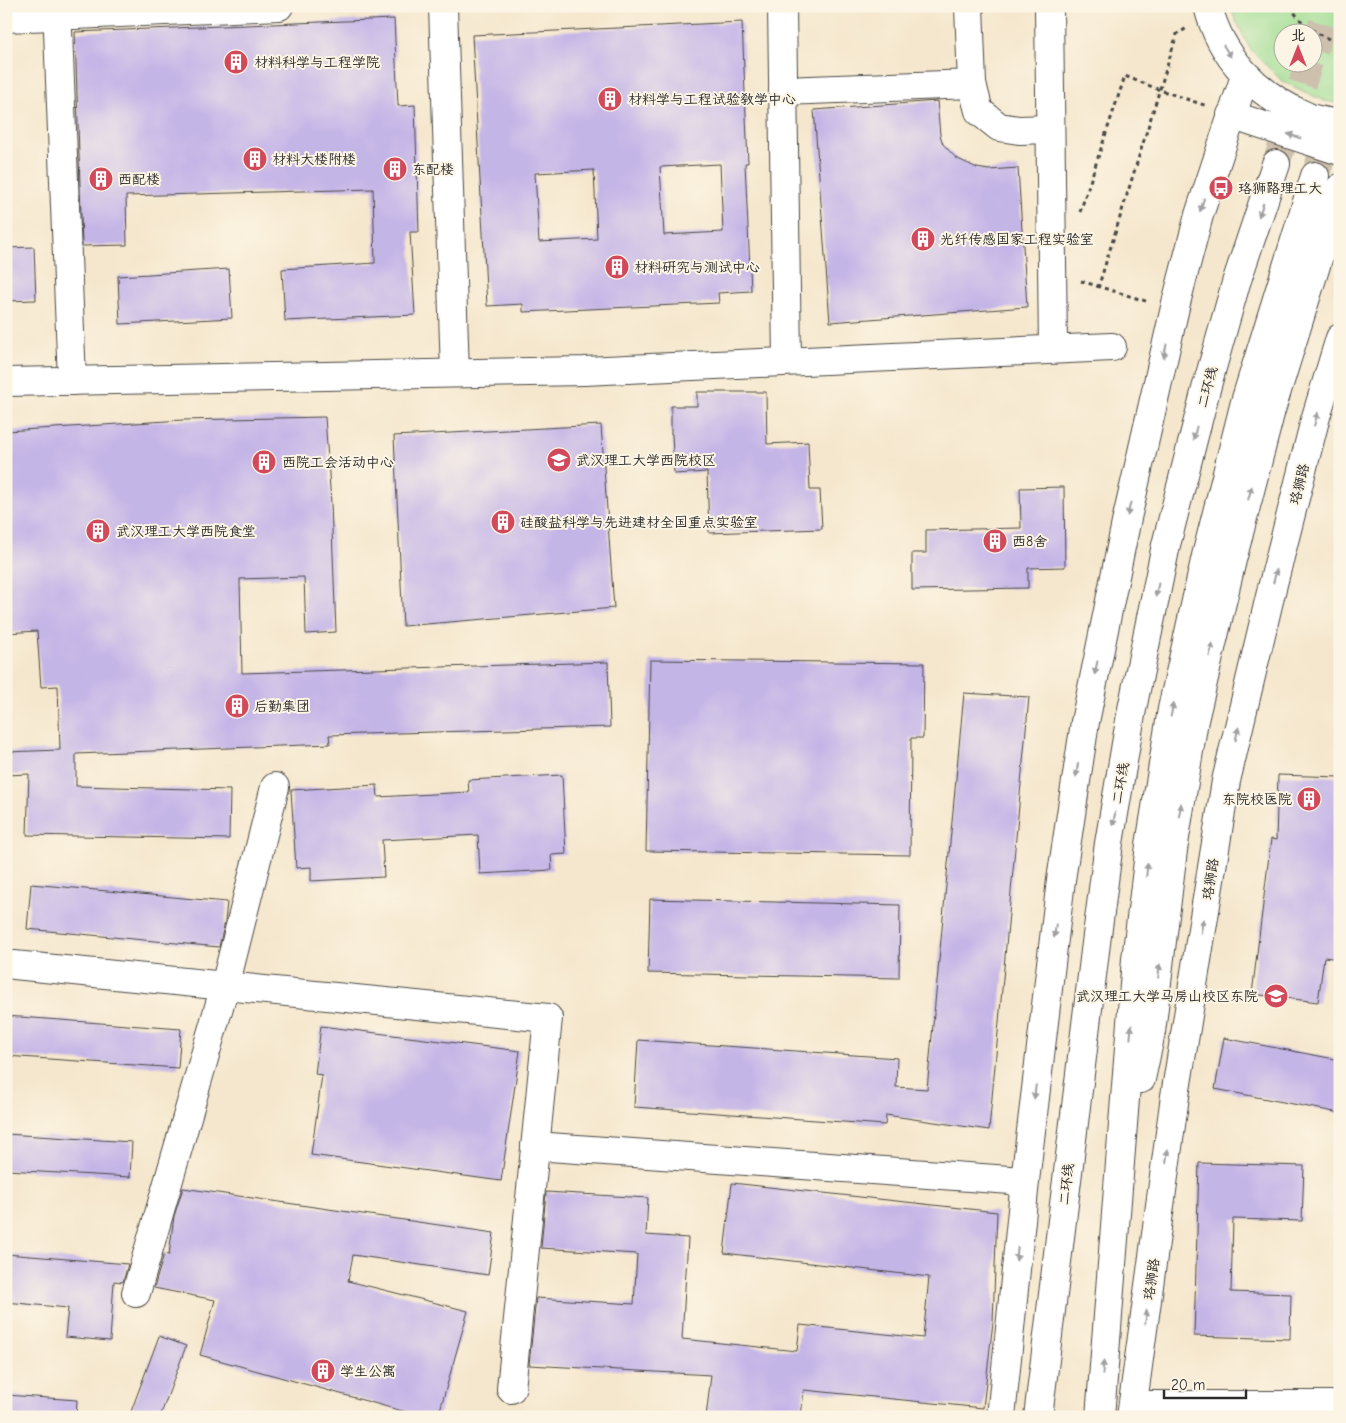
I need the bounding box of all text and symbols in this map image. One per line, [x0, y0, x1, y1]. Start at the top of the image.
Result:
north arrow [1274, 22, 1324, 72]
text: 北 [1291, 27, 1305, 44]
one-way arrow [1222, 44, 1231, 57]
building icon: 材料科学与工程学院 [223, 49, 249, 75]
place label: 材料科学与工程学院 [254, 54, 380, 71]
building icon: 材料学与工程试验教学中心 [597, 86, 623, 112]
place label: 材料学与工程试验教学中心 [628, 91, 796, 108]
one-way arrow [1286, 131, 1301, 139]
building icon: 材料大楼附楼 [242, 146, 268, 172]
place label: 材料大楼附楼 [272, 151, 356, 168]
building icon: 东配楼 [382, 156, 408, 182]
place label: 东配楼 [412, 161, 454, 178]
building icon: 西配楼 [88, 166, 114, 192]
place label: 西配楼 [118, 171, 160, 188]
bus stop icon: 珞狮路理工大 [1208, 175, 1234, 201]
place label: 珞狮路理工大 [1238, 180, 1322, 197]
one-way arrow [1198, 198, 1206, 213]
one-way arrow [1257, 202, 1264, 217]
building icon: 光纤传感国家工程实验室 [910, 226, 936, 252]
place label: 光纤传感国家工程实验室 [940, 231, 1094, 248]
building icon: 材料研究与测试中心 [604, 254, 630, 280]
place label: 材料研究与测试中心 [634, 259, 760, 276]
one-way arrow [1161, 343, 1169, 358]
street label: 二环线 [1194, 365, 1221, 410]
one-way arrow [1312, 411, 1320, 426]
one-way arrow [1191, 425, 1199, 440]
school or university icon: 武汉理工大学西院校区 [546, 447, 572, 473]
building icon: 西院工会活动中心 [251, 449, 277, 475]
place label: 武汉理工大学西院校区 [576, 452, 716, 469]
place label: 西院工会活动中心 [282, 454, 394, 471]
street label: 珞狮路 [1286, 462, 1313, 507]
one-way arrow [1246, 485, 1254, 500]
one-way arrow [1125, 502, 1133, 517]
building icon: 硅酸盐科学与先进建材全国重点实验室 [490, 509, 516, 535]
place label: 硅酸盐科学与先进建材全国重点实验室 [520, 514, 758, 531]
building icon: 武汉理工大学西院食堂 [85, 518, 111, 544]
place label: 武汉理工大学西院食堂 [116, 523, 256, 540]
building icon: 西8舍 [982, 528, 1008, 554]
place label: 西8舍 [1012, 533, 1047, 550]
one-way arrow [1271, 568, 1279, 583]
one-way arrow [1152, 583, 1160, 599]
one-way arrow [1207, 643, 1215, 658]
one-way arrow [1091, 661, 1099, 677]
building icon: 后勤集团 [224, 693, 250, 719]
place label: 后勤集团 [254, 698, 310, 715]
one-way arrow [1169, 701, 1177, 717]
one-way arrow [1233, 726, 1241, 741]
street label: 二环线 [1108, 761, 1133, 805]
one-way arrow [1073, 762, 1081, 778]
building icon: 东院校医院 [1296, 786, 1322, 812]
place label: 东院校医院 [1222, 791, 1292, 808]
one-way arrow [1176, 802, 1184, 818]
one-way arrow [1109, 811, 1117, 827]
street label: 珞狮路 [1199, 857, 1222, 901]
one-way arrow [1143, 862, 1151, 878]
one-way arrow [1199, 917, 1207, 933]
one-way arrow [1051, 923, 1059, 939]
one-way arrow [1155, 963, 1163, 979]
school or university icon: 武汉理工大学马房山校区东院 [1263, 983, 1289, 1009]
place label: 武汉理工大学马房山校区东院 [1076, 988, 1258, 1005]
one-way arrow [1127, 1023, 1135, 1039]
one-way arrow [1031, 1085, 1039, 1101]
one-way arrow [1163, 1147, 1171, 1163]
street label: 二环线 [1056, 1162, 1077, 1206]
one-way arrow [1013, 1246, 1021, 1262]
street label: 珞狮路 [1140, 1257, 1163, 1301]
one-way arrow [1142, 1308, 1150, 1324]
building icon: 学生公寓 [310, 1358, 336, 1384]
one-way arrow [1100, 1360, 1108, 1376]
place label: 学生公寓 [340, 1363, 396, 1380]
scale bar [1164, 1368, 1246, 1400]
text: 20 m [1171, 1376, 1205, 1394]

